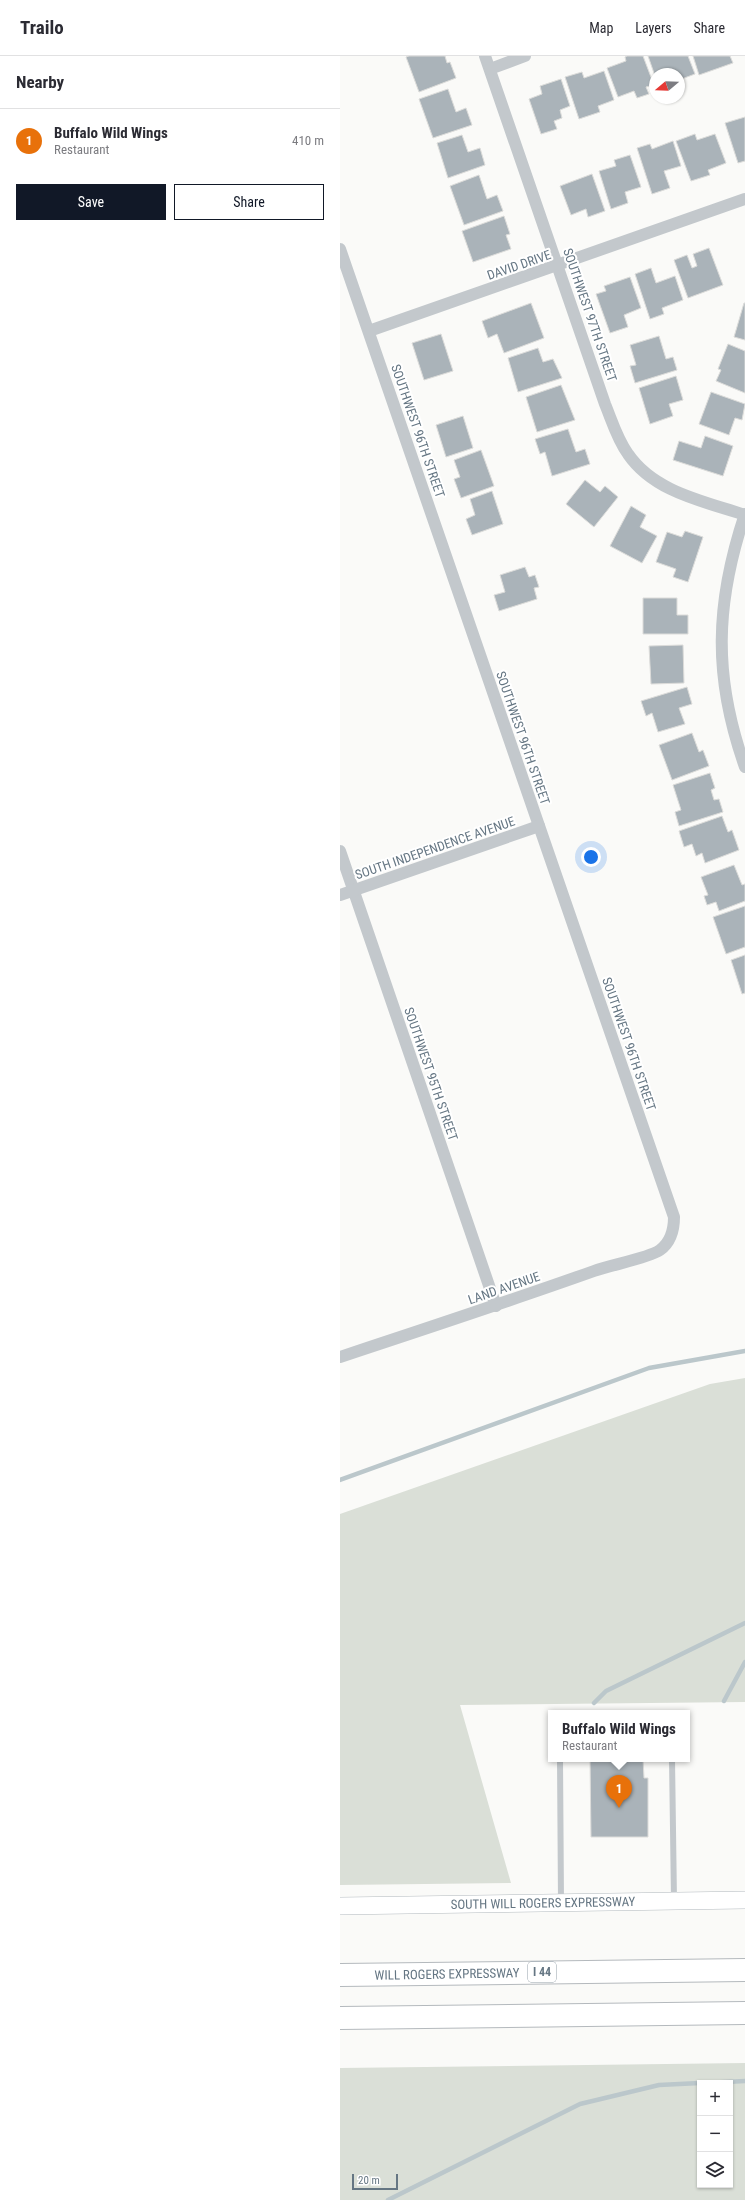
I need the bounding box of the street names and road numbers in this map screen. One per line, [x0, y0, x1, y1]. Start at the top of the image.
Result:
street label: SOUTHWEST 97TH STREET [560, 246, 620, 384]
street label: DAVID DRIVE [485, 247, 553, 283]
street label: SOUTHWEST 96TH STREET [388, 362, 448, 500]
street label: SOUTHWEST 96TH STREET [493, 669, 553, 807]
street label: SOUTH INDEPENDENCE AVENUE [353, 814, 517, 882]
street label: SOUTHWEST 96TH STREET [599, 975, 659, 1113]
street label: SOUTHWEST 95TH STREET [401, 1005, 461, 1143]
street label: LAND AVENUE [466, 1269, 542, 1307]
street label: SOUTH WILL ROGERS EXPRESSWAY [451, 1894, 636, 1912]
road number: I 44 [528, 1962, 556, 1982]
street label: WILL ROGERS EXPRESSWAY [374, 1965, 520, 1983]

